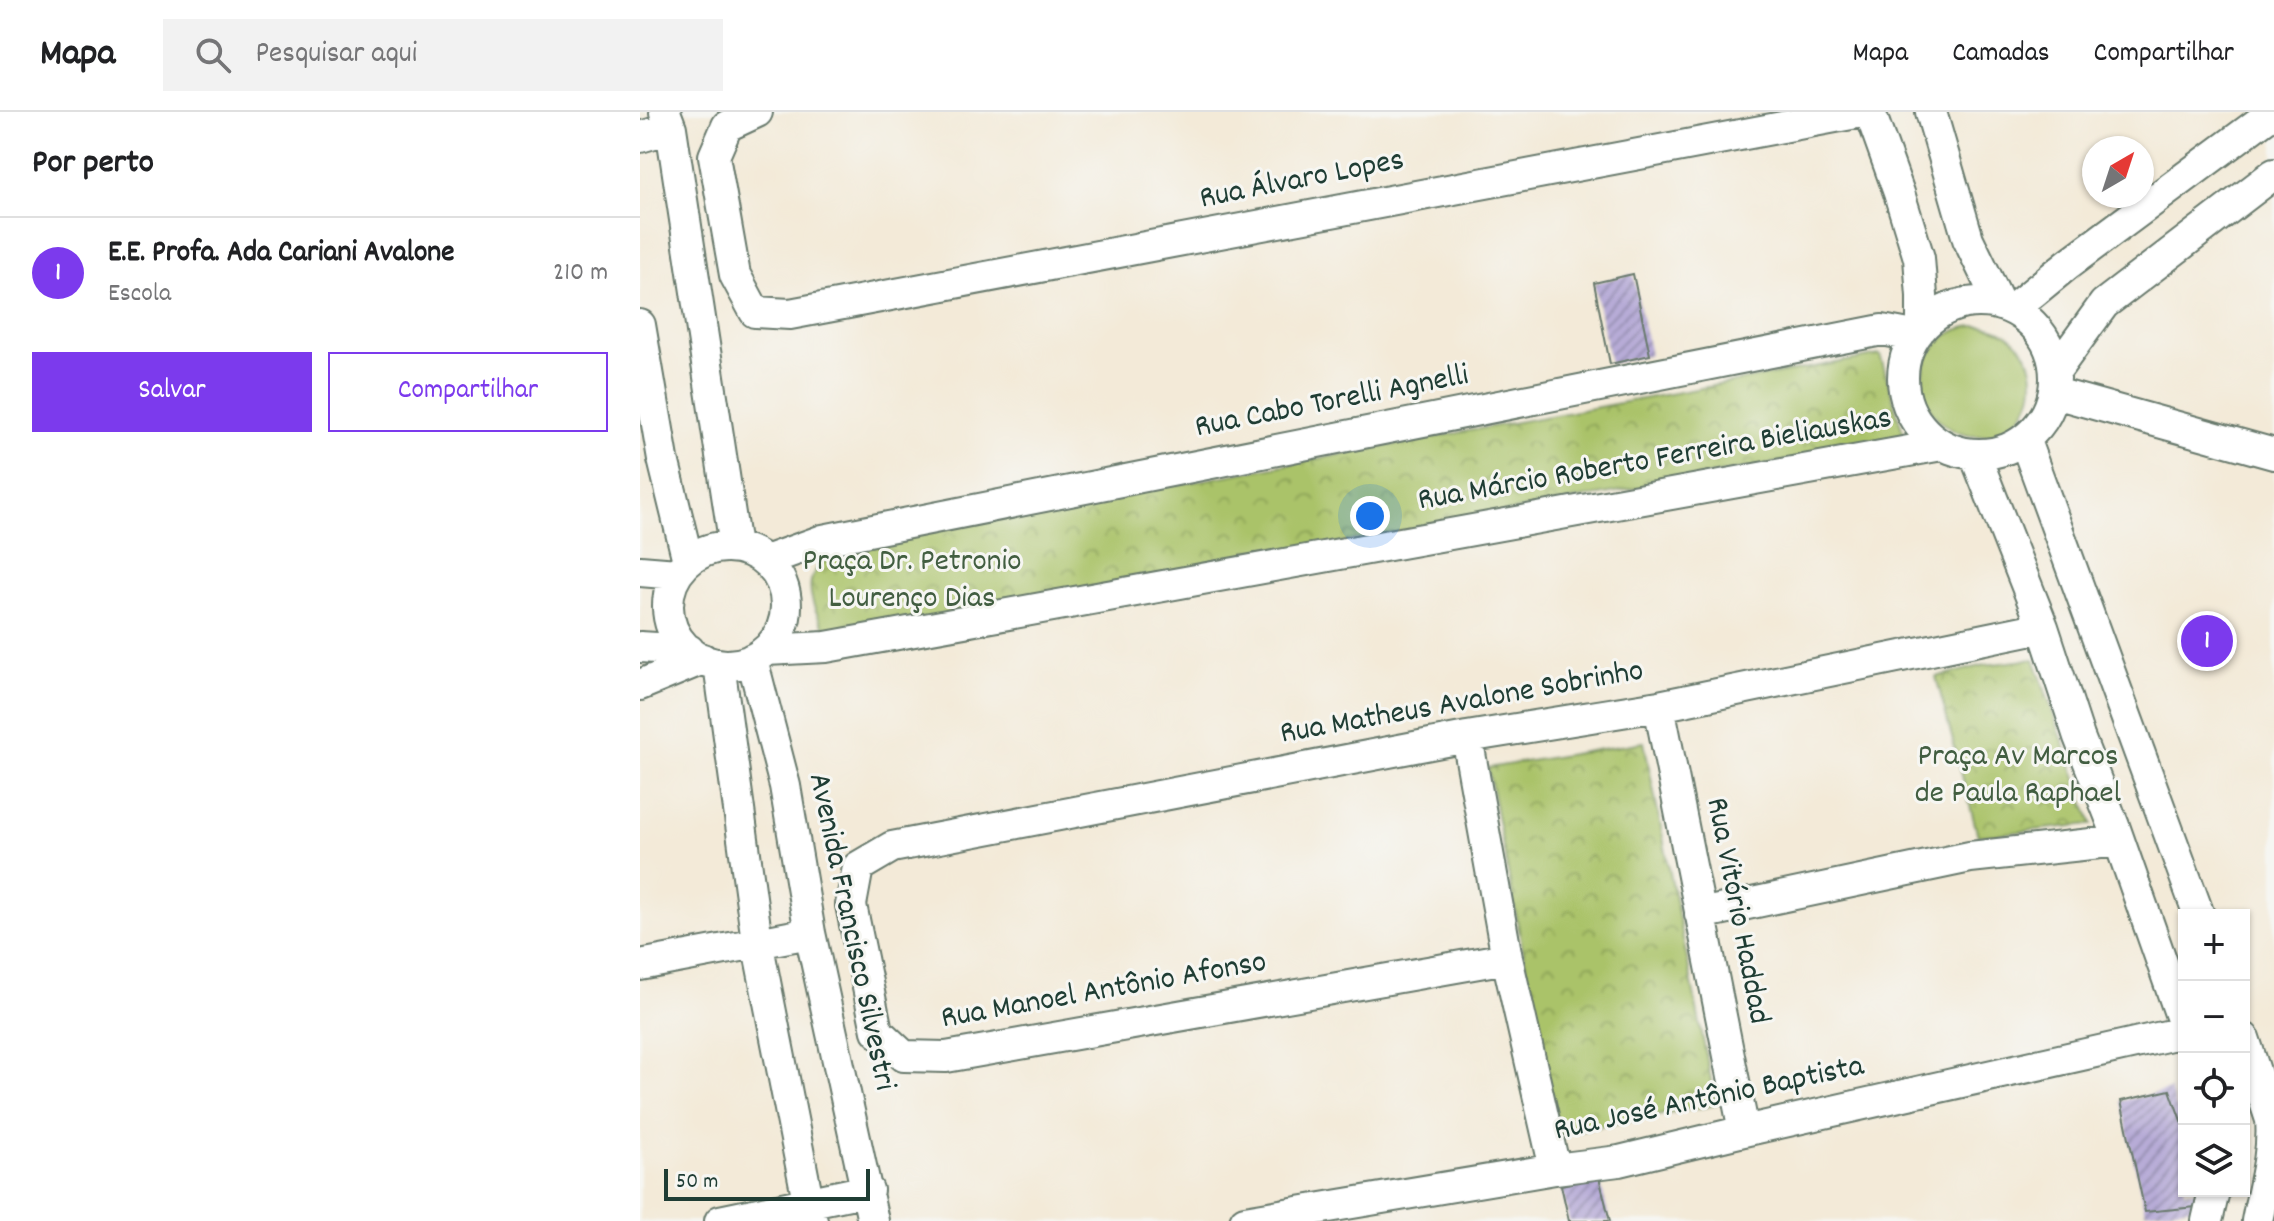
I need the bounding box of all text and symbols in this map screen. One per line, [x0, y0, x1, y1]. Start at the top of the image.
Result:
search box [163, 19, 723, 91]
text: Mapa [40, 28, 115, 83]
icon: search [191, 33, 235, 77]
text: Pesquisar aqui [255, 34, 417, 77]
text: Mapa [1853, 35, 1908, 75]
text: Camadas [1952, 35, 2050, 75]
text: Compartilhar [2094, 35, 2234, 75]
north arrow [2082, 136, 2154, 208]
street label: Rua Álvaro Lopes [1196, 139, 1408, 223]
text: Por perto [32, 140, 154, 189]
text: E.E. Profa. Ada Cariani Avalone [108, 233, 454, 276]
text: 1 [55, 255, 61, 292]
text: 210 m [553, 255, 608, 292]
text: Escola [108, 276, 171, 313]
button: Salvar [32, 352, 312, 432]
button: Compartilhar [328, 352, 608, 432]
street label: Rua Cabo Torelli Agnelli [1191, 354, 1473, 452]
street label: Rua Márcio Roberto Ferreira Bieliauskas [1415, 397, 1895, 525]
your location [1350, 496, 1390, 536]
park label: Praça Dr. Petronio Lourenço Dias [802, 540, 1022, 623]
pin: 1 [2181, 611, 2233, 671]
street label: Rua Matheus Avalone Sobrinho [1277, 649, 1647, 759]
park label: Praça Av Marcos de Paula Raphael [1915, 735, 2122, 818]
street label: Avenida Francisco Silvestri [794, 769, 906, 1095]
street label: Rua Vitório Haddad [1692, 794, 1780, 1028]
map controls [2178, 909, 2250, 1197]
button: + [2178, 909, 2250, 981]
street label: Rua Manoel Antônio Afonso [938, 941, 1270, 1043]
button: − [2178, 981, 2250, 1053]
street label: Rua José Antônio Baptista [1550, 1044, 1869, 1155]
button: locate [2178, 1053, 2250, 1125]
button: layers [2178, 1125, 2250, 1197]
scale bar [664, 1165, 870, 1201]
text: 50 m [676, 1167, 718, 1198]

